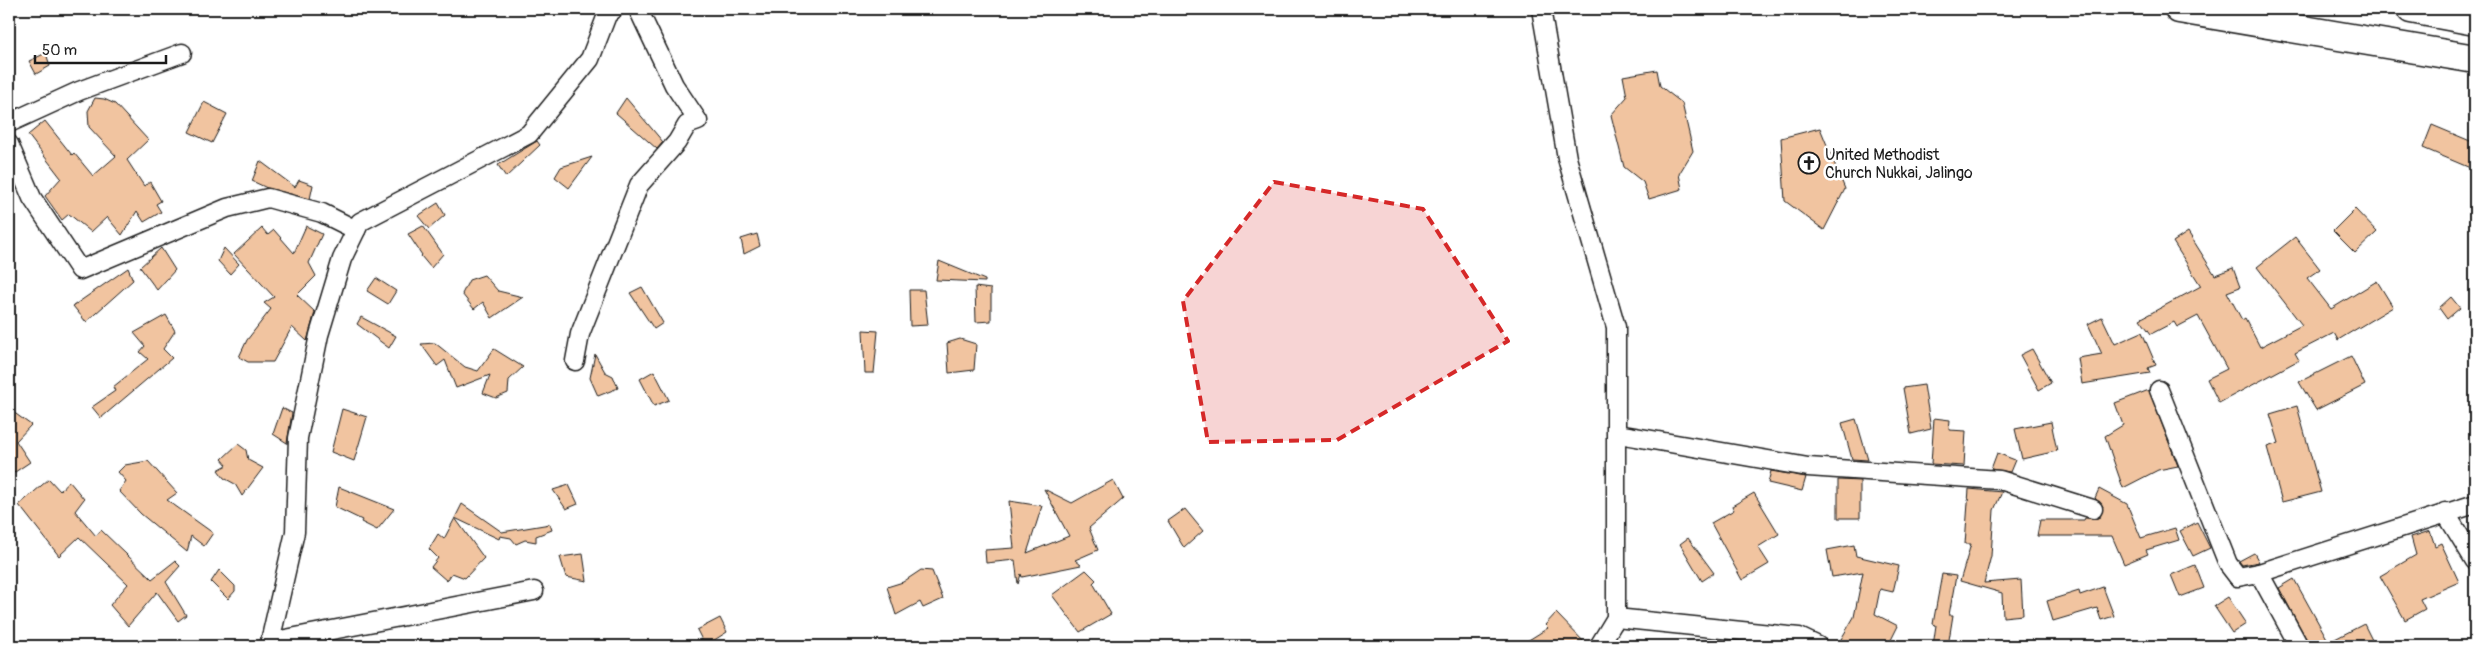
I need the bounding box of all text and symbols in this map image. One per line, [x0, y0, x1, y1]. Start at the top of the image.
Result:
scale bar [35, 32, 166, 64]
text: 50 m [42, 41, 77, 60]
place label: United Methodist Church Nukkai, Jalingo [1825, 145, 1973, 183]
church icon: United Methodist Church Nukkai, Jalingo [1797, 151, 1821, 175]

